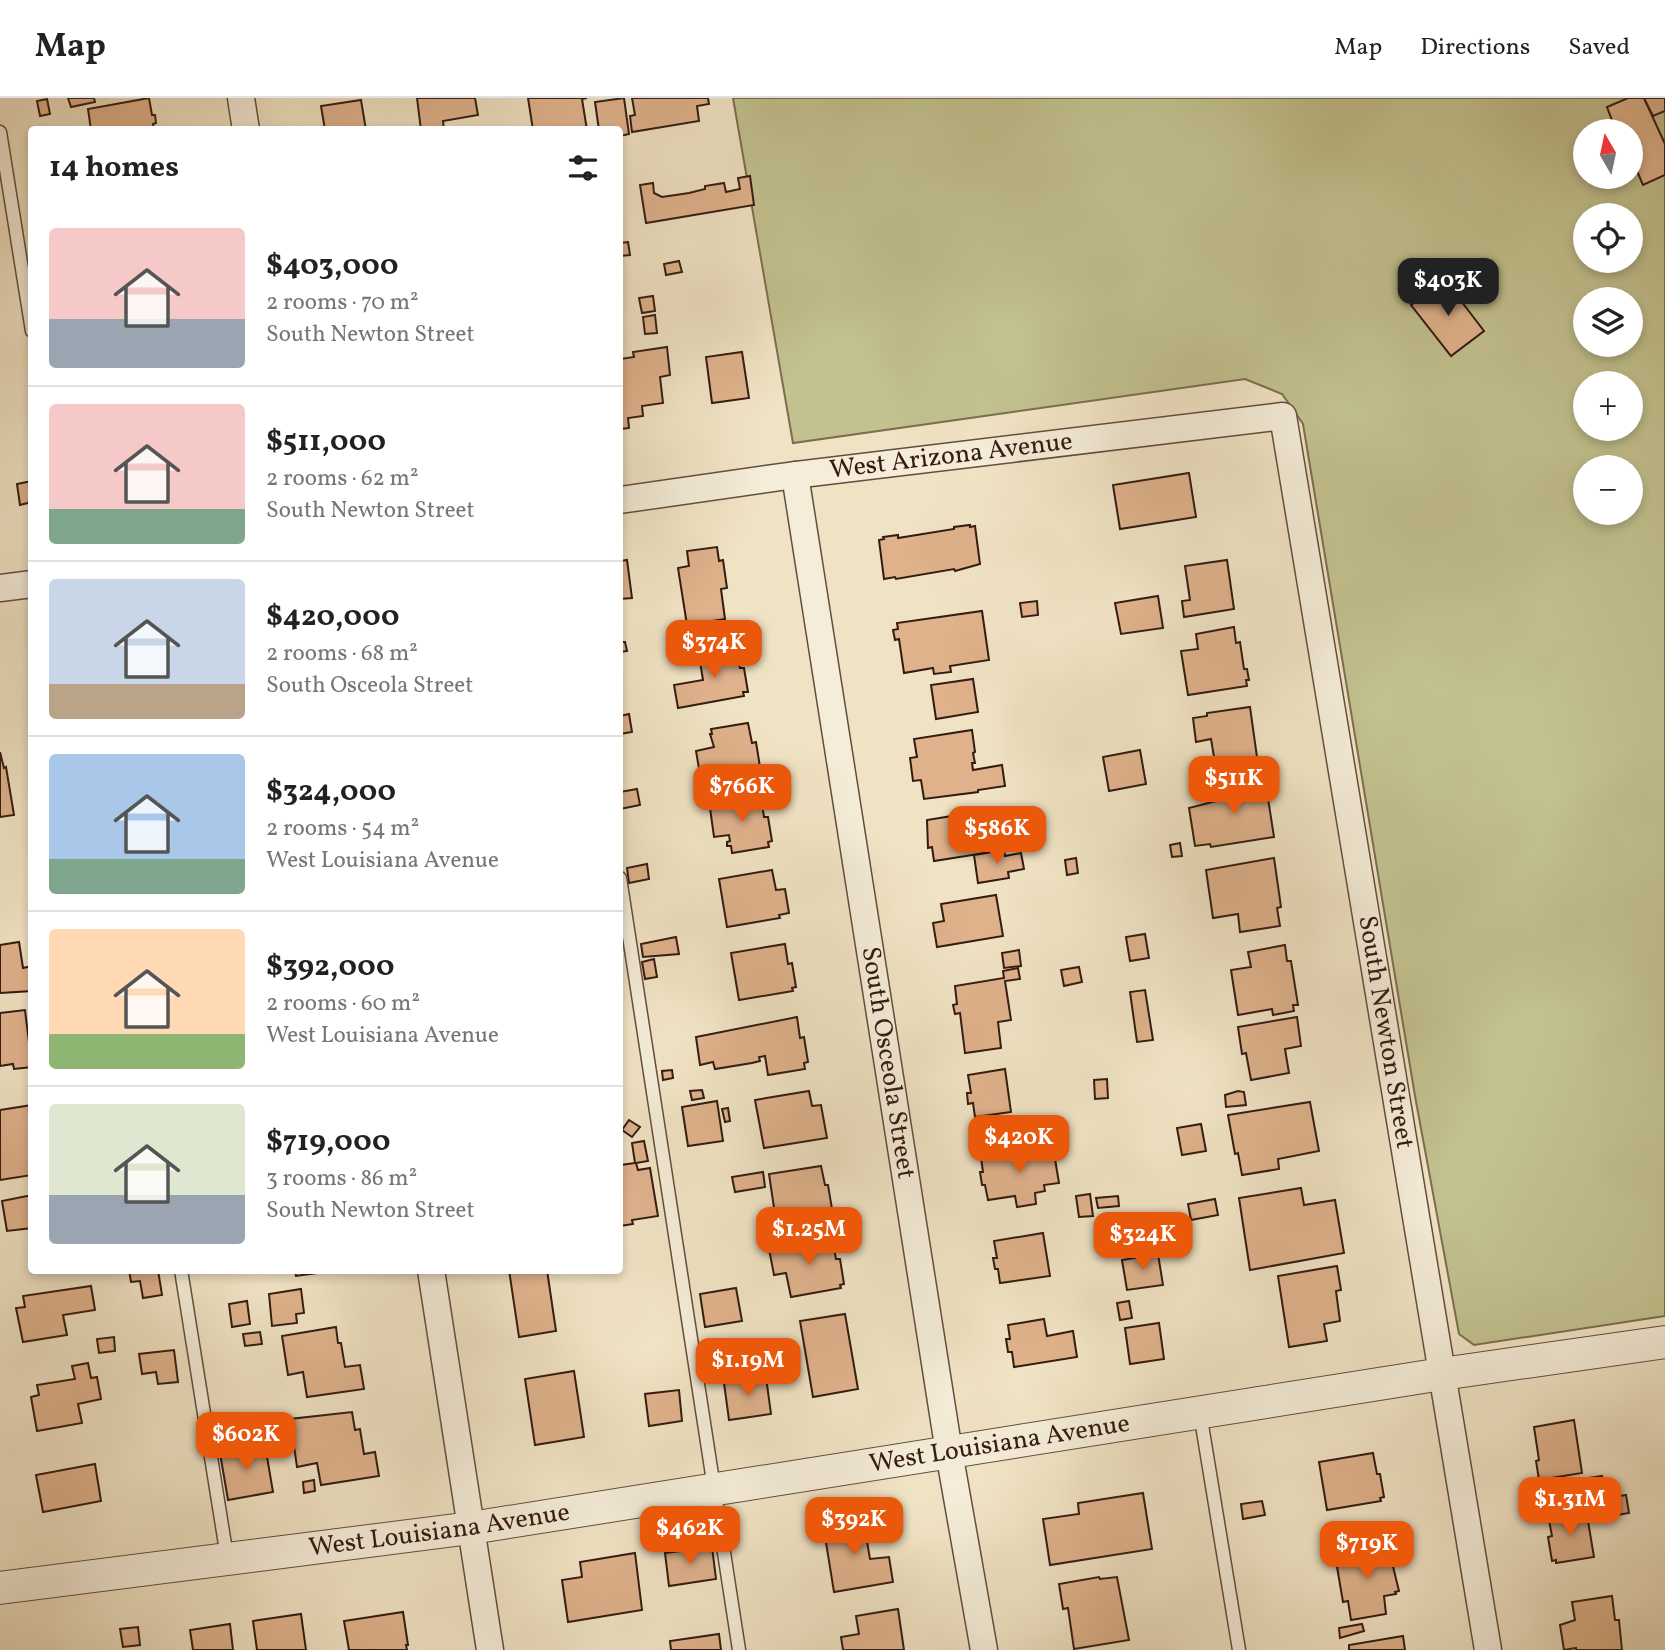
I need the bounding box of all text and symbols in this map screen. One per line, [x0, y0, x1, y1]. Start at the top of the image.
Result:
text: Map [35, 25, 106, 71]
text: Map [1334, 31, 1382, 65]
text: Directions [1420, 31, 1530, 65]
text: Saved [1568, 31, 1630, 65]
north arrow [1573, 119, 1643, 189]
map controls [1573, 119, 1643, 525]
text: 14 homes [49, 147, 179, 189]
icon: filters [564, 149, 602, 187]
button: locate [1573, 203, 1643, 273]
text: $403,000 [266, 245, 398, 287]
icon: home [105, 256, 189, 340]
pin: $403K [1399, 258, 1497, 318]
text: $403K [1414, 265, 1482, 297]
text: 2 rooms · 70 m² [266, 287, 419, 319]
button: layers [1573, 287, 1643, 357]
text: South Newton Street [266, 319, 475, 351]
button: + [1573, 371, 1643, 441]
text: $511,000 [266, 421, 386, 463]
street label: West Arizona Avenue [828, 424, 1075, 489]
icon: home [105, 432, 189, 516]
button: − [1573, 455, 1643, 525]
text: 2 rooms · 62 m² [266, 463, 418, 495]
text: South Newton Street [266, 495, 475, 527]
text: $420,000 [266, 596, 400, 638]
icon: home [105, 607, 189, 691]
pin: $374K [665, 620, 763, 680]
text: $374K [682, 627, 746, 659]
text: 2 rooms · 68 m² [266, 638, 418, 670]
text: South Osceola Street [266, 670, 473, 702]
pin: $511K [1185, 756, 1283, 816]
text: $511K [1204, 763, 1264, 795]
pin: $766K [693, 764, 791, 824]
text: $324,000 [266, 771, 396, 813]
text: $766K [709, 771, 775, 803]
icon: home [105, 782, 189, 866]
pin: $586K [948, 806, 1046, 866]
text: 2 rooms · 54 m² [266, 813, 419, 845]
text: $586K [964, 813, 1030, 845]
text: West Louisiana Avenue [266, 845, 499, 877]
street label: South Newton Street [1348, 913, 1422, 1152]
street label: South Osceola Street [852, 944, 924, 1181]
text: $392,000 [266, 946, 394, 988]
icon: home [105, 957, 189, 1041]
text: 2 rooms · 60 m² [266, 988, 420, 1020]
text: West Louisiana Avenue [266, 1020, 499, 1052]
pin: $420K [970, 1116, 1068, 1175]
text: $719,000 [266, 1121, 390, 1163]
text: $420K [984, 1122, 1054, 1154]
icon: home [105, 1132, 189, 1216]
text: 3 rooms · 86 m² [266, 1163, 417, 1195]
text: South Newton Street [266, 1195, 475, 1227]
pin: $1.25M [752, 1208, 866, 1267]
pin: $324K [1094, 1212, 1192, 1272]
text: $1.25M [772, 1214, 846, 1246]
text: $324K [1110, 1219, 1176, 1251]
pin: $1.19M [691, 1338, 805, 1398]
text: $1.19M [712, 1345, 784, 1377]
street label: West Louisiana Avenue [867, 1406, 1132, 1483]
pin: $602K [197, 1412, 295, 1472]
text: $602K [212, 1419, 280, 1451]
pin: $1.31M [1513, 1478, 1627, 1537]
text: $1.31M [1534, 1484, 1606, 1516]
street label: West Louisiana Avenue [307, 1495, 572, 1567]
pin: $392K [805, 1498, 903, 1557]
text: $392K [821, 1504, 887, 1536]
pin: $462K [641, 1506, 739, 1566]
text: $462K [656, 1513, 724, 1545]
pin: $719K [1318, 1522, 1416, 1581]
text: $719K [1336, 1528, 1398, 1560]

